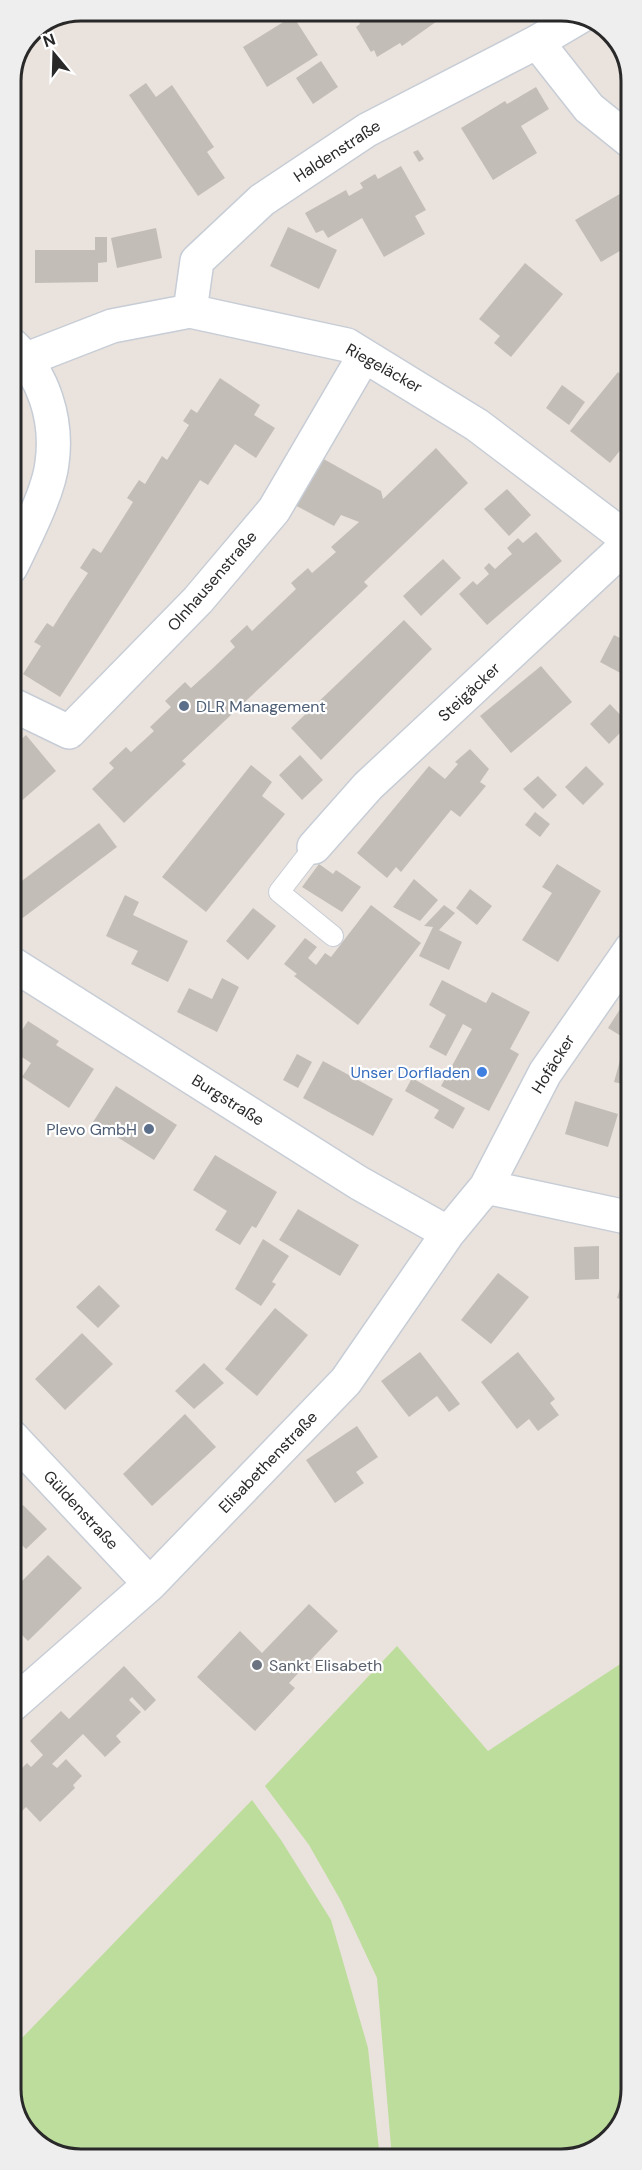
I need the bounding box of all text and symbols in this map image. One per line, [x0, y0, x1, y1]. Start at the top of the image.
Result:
north arrow [24, 24, 84, 84]
text: N [40, 28, 58, 52]
street label: Haldenstraße [290, 115, 384, 187]
street label: Riegeläcker [342, 338, 426, 398]
street label: Olnhausenstraße [163, 526, 261, 636]
street label: Steigäcker [433, 658, 505, 726]
place label: DLR Management [196, 696, 326, 717]
marker: DLR Management [177, 699, 191, 713]
street label: Hofäcker [527, 1030, 579, 1097]
place label: Unser Dorfladen [351, 1062, 470, 1083]
marker: Unser Dorfladen [475, 1065, 489, 1079]
street label: Burgstraße [188, 1070, 268, 1130]
place label: Plevo GmbH [46, 1119, 137, 1140]
marker: Plevo GmbH [142, 1122, 156, 1136]
street label: Elisabethenstraße [214, 1407, 322, 1517]
street label: Güldenstraße [39, 1466, 123, 1554]
place label: Sankt Elisabeth [269, 1655, 382, 1676]
marker: Sankt Elisabeth [250, 1658, 264, 1672]

